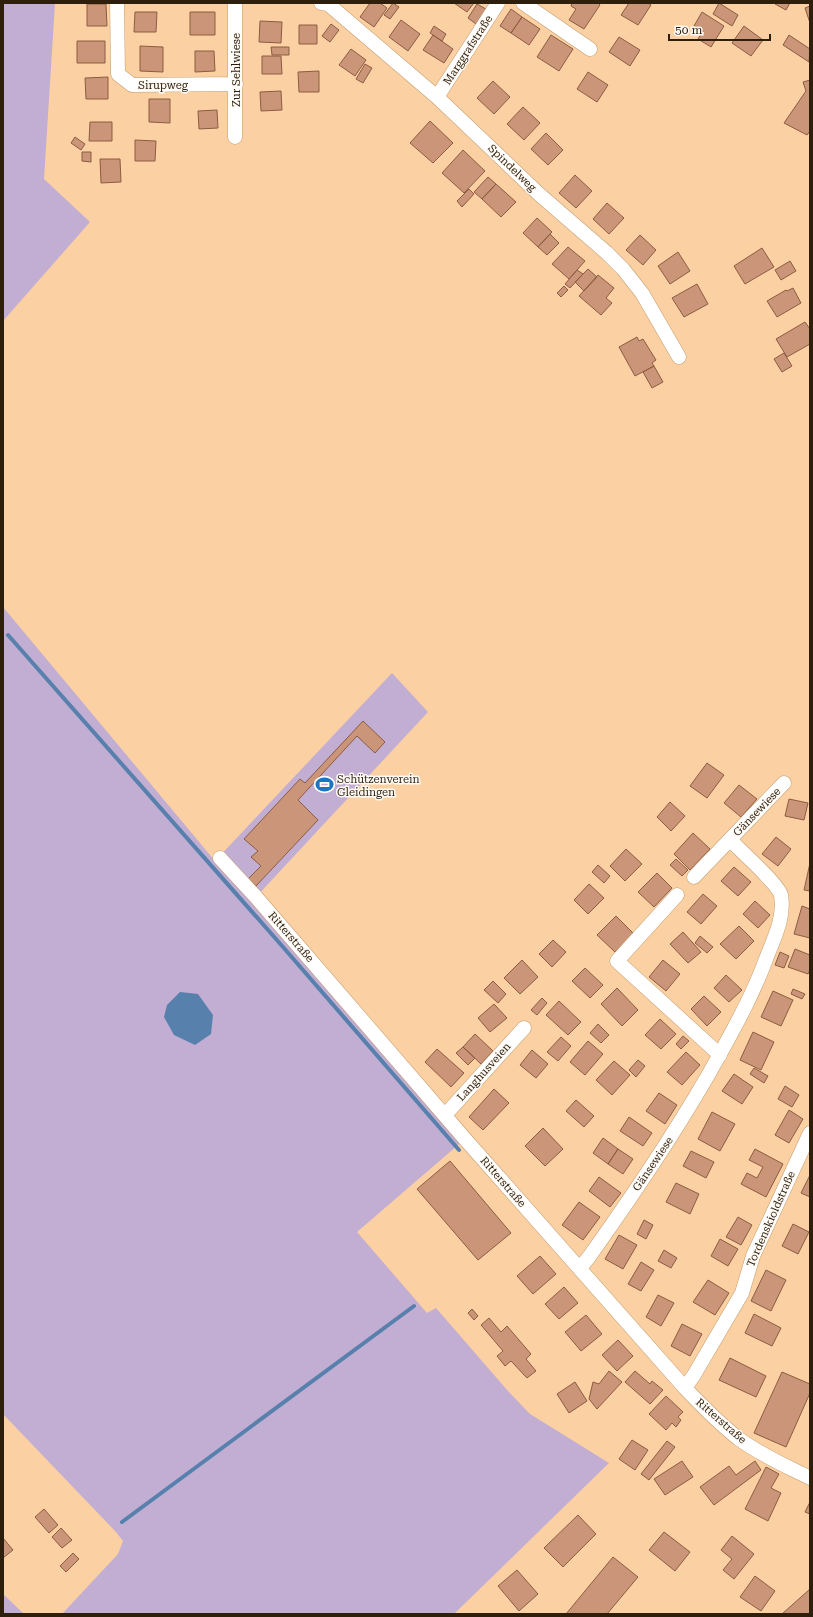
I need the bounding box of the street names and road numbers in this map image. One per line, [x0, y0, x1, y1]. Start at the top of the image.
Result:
street label: Marggrafstraße [441, 13, 495, 87]
street label: Zur Sehlwiese [230, 33, 243, 107]
street label: Sirupweg [138, 79, 189, 92]
street label: Spindelweg [485, 142, 539, 195]
street label: Gänsewiese [731, 785, 783, 839]
street label: Ritterstraße [266, 909, 316, 965]
street label: Langhusveien [454, 1040, 514, 1104]
street label: Gänsewiese [630, 1134, 676, 1194]
street label: Ritterstraße [478, 1154, 528, 1210]
street label: Tordenskioldstraße [744, 1169, 798, 1269]
street label: Ritterstraße [693, 1396, 749, 1446]

